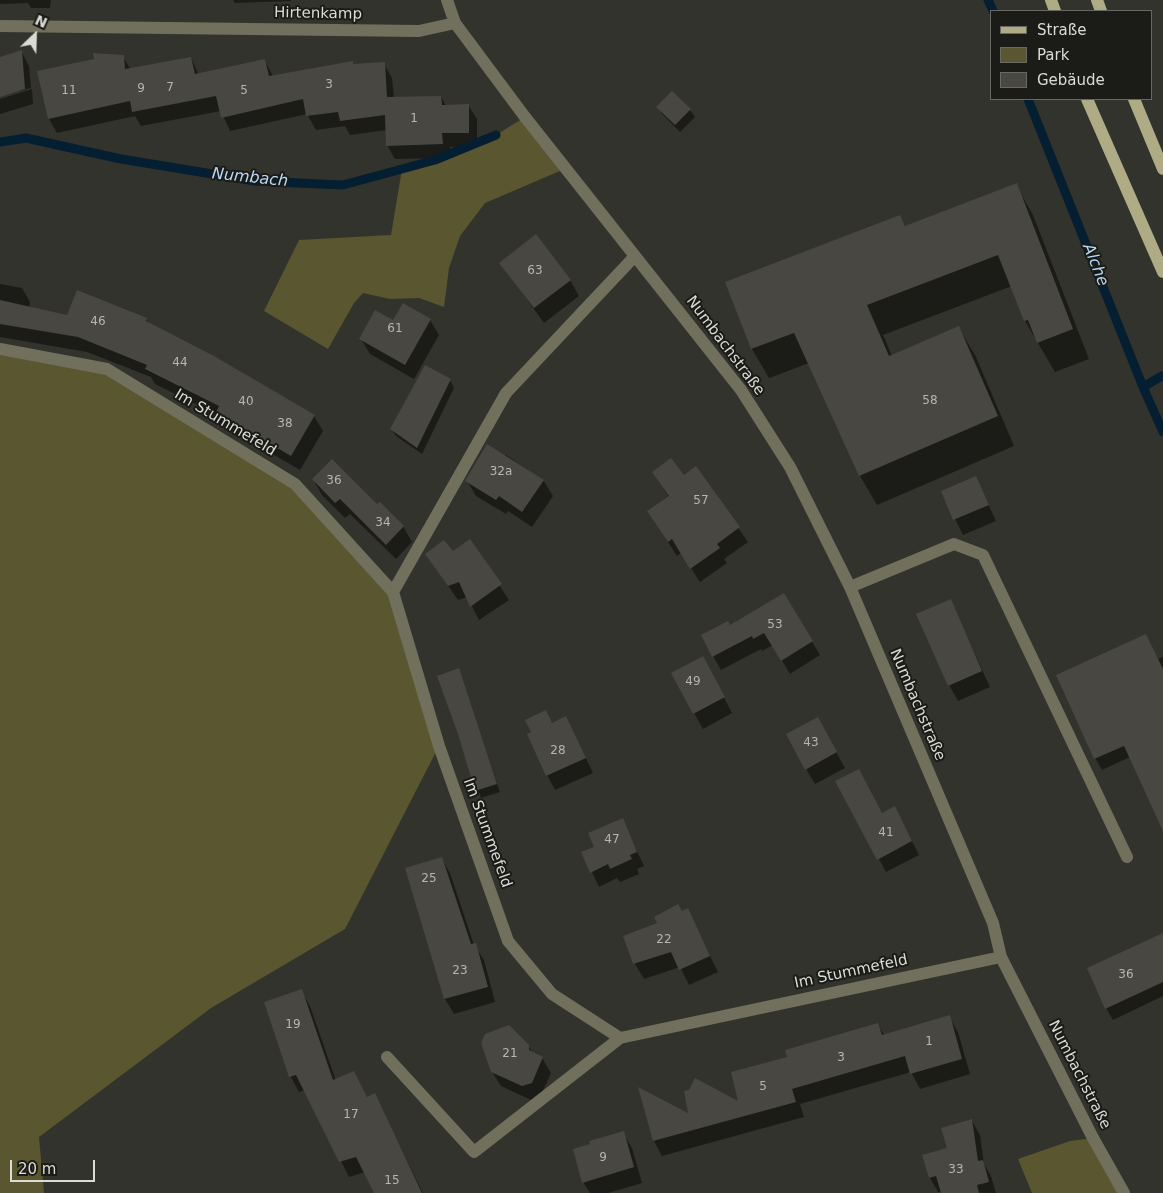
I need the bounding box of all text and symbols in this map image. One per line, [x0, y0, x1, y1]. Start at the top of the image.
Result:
street label: Hirtenkamp [274, 4, 362, 24]
north arrow [10, 10, 60, 60]
legend [990, 10, 1153, 100]
text: N [32, 12, 50, 31]
text: Straße [1037, 21, 1086, 39]
text: Park [1037, 46, 1069, 64]
text: Gebäude [1037, 71, 1105, 89]
house number: 3 [325, 78, 333, 92]
house number: 7 [166, 81, 174, 95]
house number: 9 [137, 82, 145, 96]
house number: 11 [61, 84, 77, 98]
house number: 5 [240, 84, 248, 98]
house number: 1 [410, 112, 418, 126]
water label: Numbach [211, 164, 289, 192]
water label: Alche [1078, 241, 1112, 289]
house number: 63 [527, 264, 543, 278]
street label: Numbachstraße [682, 293, 768, 399]
house number: 46 [90, 315, 106, 329]
house number: 61 [387, 322, 403, 336]
house number: 44 [172, 356, 188, 370]
street label: Im Stummefeld [171, 386, 279, 460]
house number: 58 [922, 394, 938, 408]
house number: 40 [238, 395, 254, 409]
house number: 38 [277, 417, 293, 431]
house number: 32a [490, 465, 512, 479]
house number: 36 [326, 474, 342, 488]
house number: 57 [693, 494, 709, 508]
house number: 34 [375, 516, 391, 530]
house number: 53 [767, 618, 783, 632]
street label: Numbachstraße [885, 646, 949, 764]
house number: 49 [685, 675, 701, 689]
house number: 43 [803, 736, 819, 750]
house number: 28 [550, 744, 566, 758]
street label: Im Stummefeld [459, 776, 515, 890]
house number: 41 [878, 826, 894, 840]
house number: 47 [604, 833, 620, 847]
house number: 25 [421, 872, 437, 886]
house number: 22 [656, 933, 672, 947]
street label: Im Stummefeld [793, 951, 909, 993]
house number: 23 [452, 964, 468, 978]
house number: 36 [1118, 968, 1134, 982]
house number: 19 [285, 1018, 301, 1032]
street label: Numbachstraße [1044, 1018, 1114, 1132]
house number: 1 [925, 1035, 933, 1049]
house number: 21 [502, 1047, 518, 1061]
house number: 3 [837, 1051, 845, 1065]
house number: 5 [759, 1080, 767, 1094]
house number: 17 [343, 1108, 359, 1122]
scale bar [12, 1150, 98, 1182]
house number: 9 [599, 1151, 607, 1165]
text: 20 m [18, 1160, 56, 1178]
house number: 33 [948, 1163, 964, 1177]
house number: 15 [384, 1174, 400, 1188]

